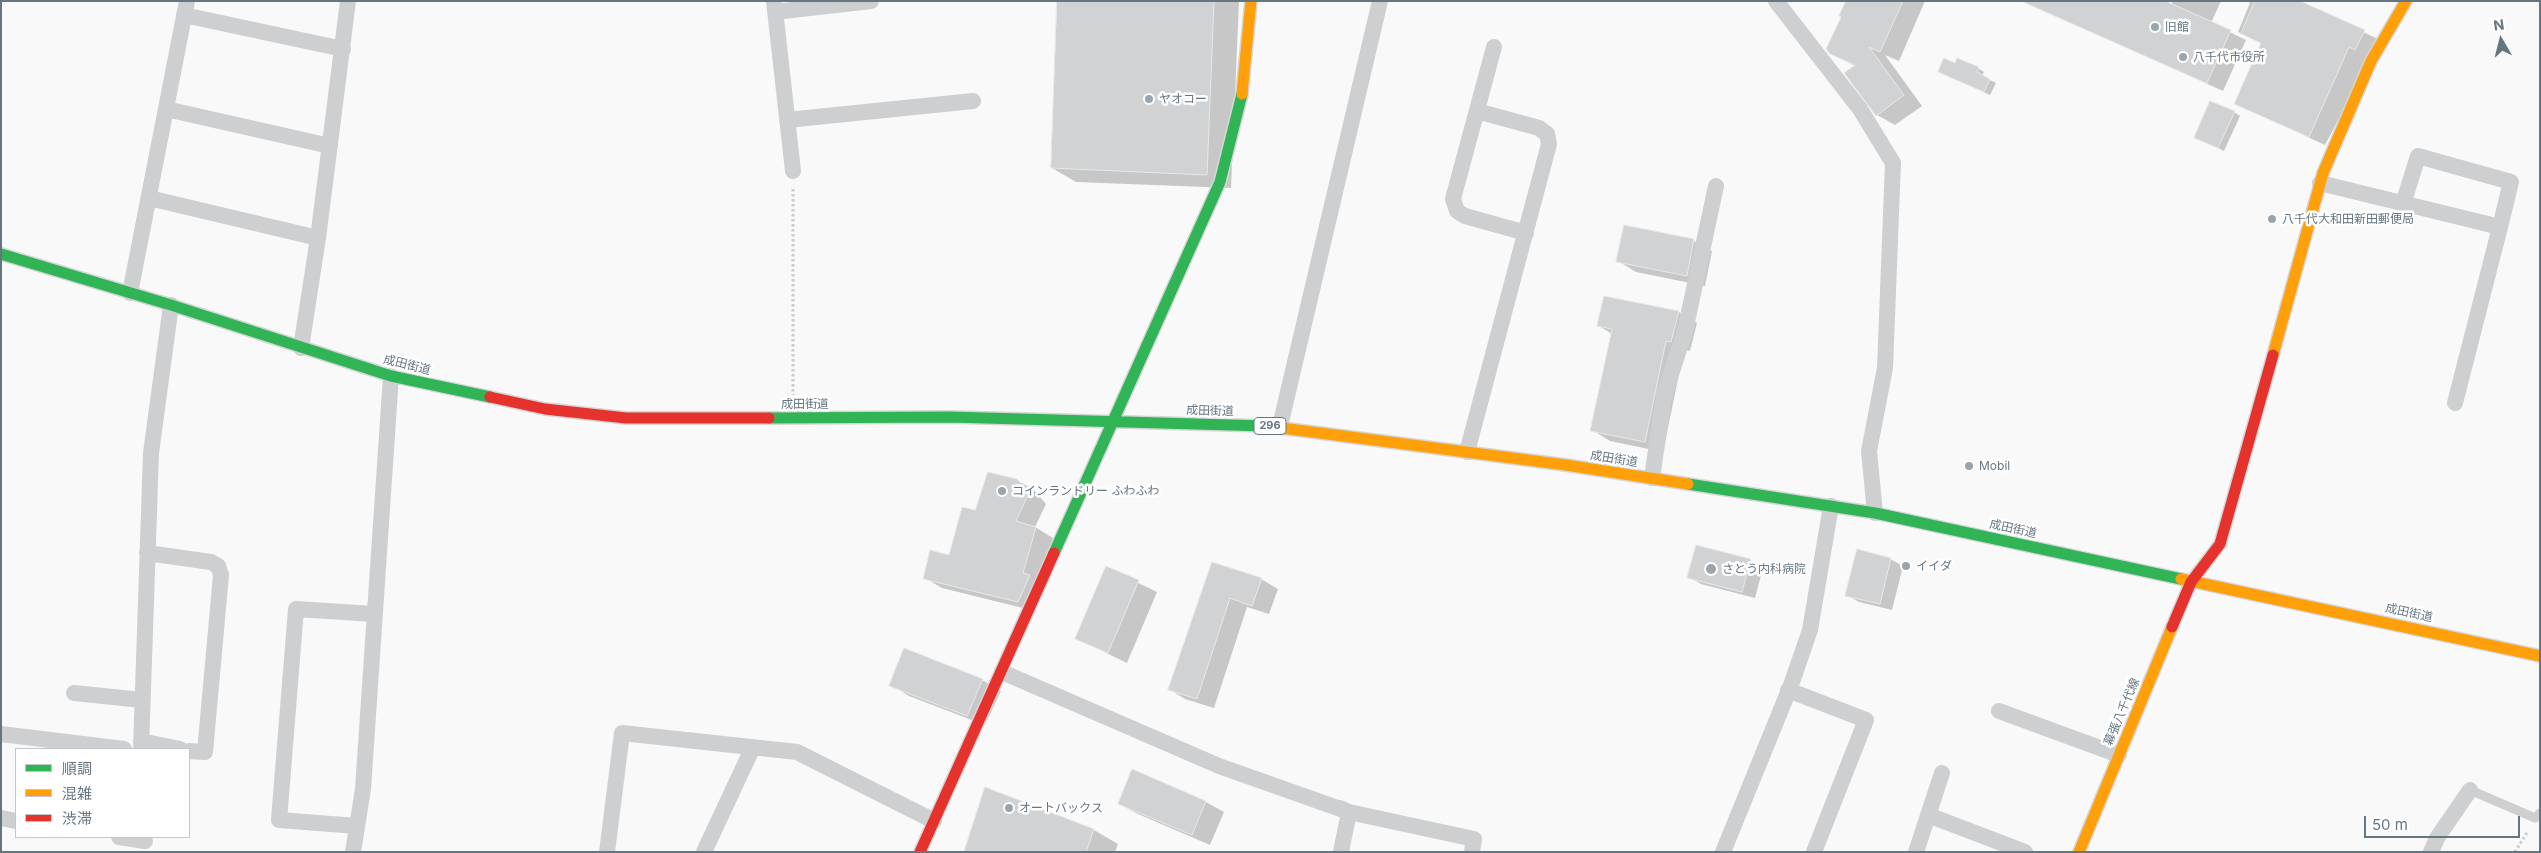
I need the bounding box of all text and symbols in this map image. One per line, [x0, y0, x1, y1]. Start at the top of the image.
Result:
north arrow [2476, 15, 2526, 65]
text: N [2492, 15, 2505, 34]
place label: 旧館 [2165, 20, 2189, 34]
marker: 旧館 [2149, 21, 2161, 33]
place label: 八千代市役所 [2193, 50, 2265, 64]
marker: 八千代市役所 [2177, 51, 2189, 63]
place label: ヤオコー [1159, 92, 1207, 106]
marker: ヤオコー [1143, 93, 1155, 105]
place label: 八千代大和田新田郵便局 [2282, 212, 2414, 226]
marker: 八千代大和田新田郵便局 [2266, 213, 2278, 225]
street label: 成田街道 [382, 352, 432, 378]
street label: 成田街道 [781, 397, 829, 411]
street label: 成田街道 [1186, 403, 1234, 419]
road number: 296 [1254, 418, 1286, 434]
street label: 成田街道 [1589, 448, 1639, 470]
place label: Mobil [1979, 459, 2010, 473]
marker: Mobil [1963, 460, 1975, 472]
place label: コインランドリー ふわふわ [1012, 484, 1159, 498]
marker: コインランドリー ふわふわ [996, 485, 1008, 497]
street label: 成田街道 [1988, 517, 2038, 541]
place label: イイダ [1916, 559, 1952, 573]
marker: イイダ [1900, 560, 1912, 572]
marker: さとう内科病院 [1704, 562, 1718, 576]
place label: さとう内科病院 [1722, 562, 1806, 576]
street label: 成田街道 [2384, 601, 2434, 625]
street label: 幕張八千代線 [2101, 676, 2143, 748]
legend [15, 748, 190, 838]
text: 順調 [62, 759, 92, 778]
text: 混雑 [62, 784, 92, 803]
place label: オートバックス [1019, 801, 1103, 815]
marker: オートバックス [1003, 802, 1015, 814]
scale bar [2366, 806, 2522, 838]
text: 渋滞 [62, 809, 92, 828]
text: 50 m [2372, 815, 2408, 834]

